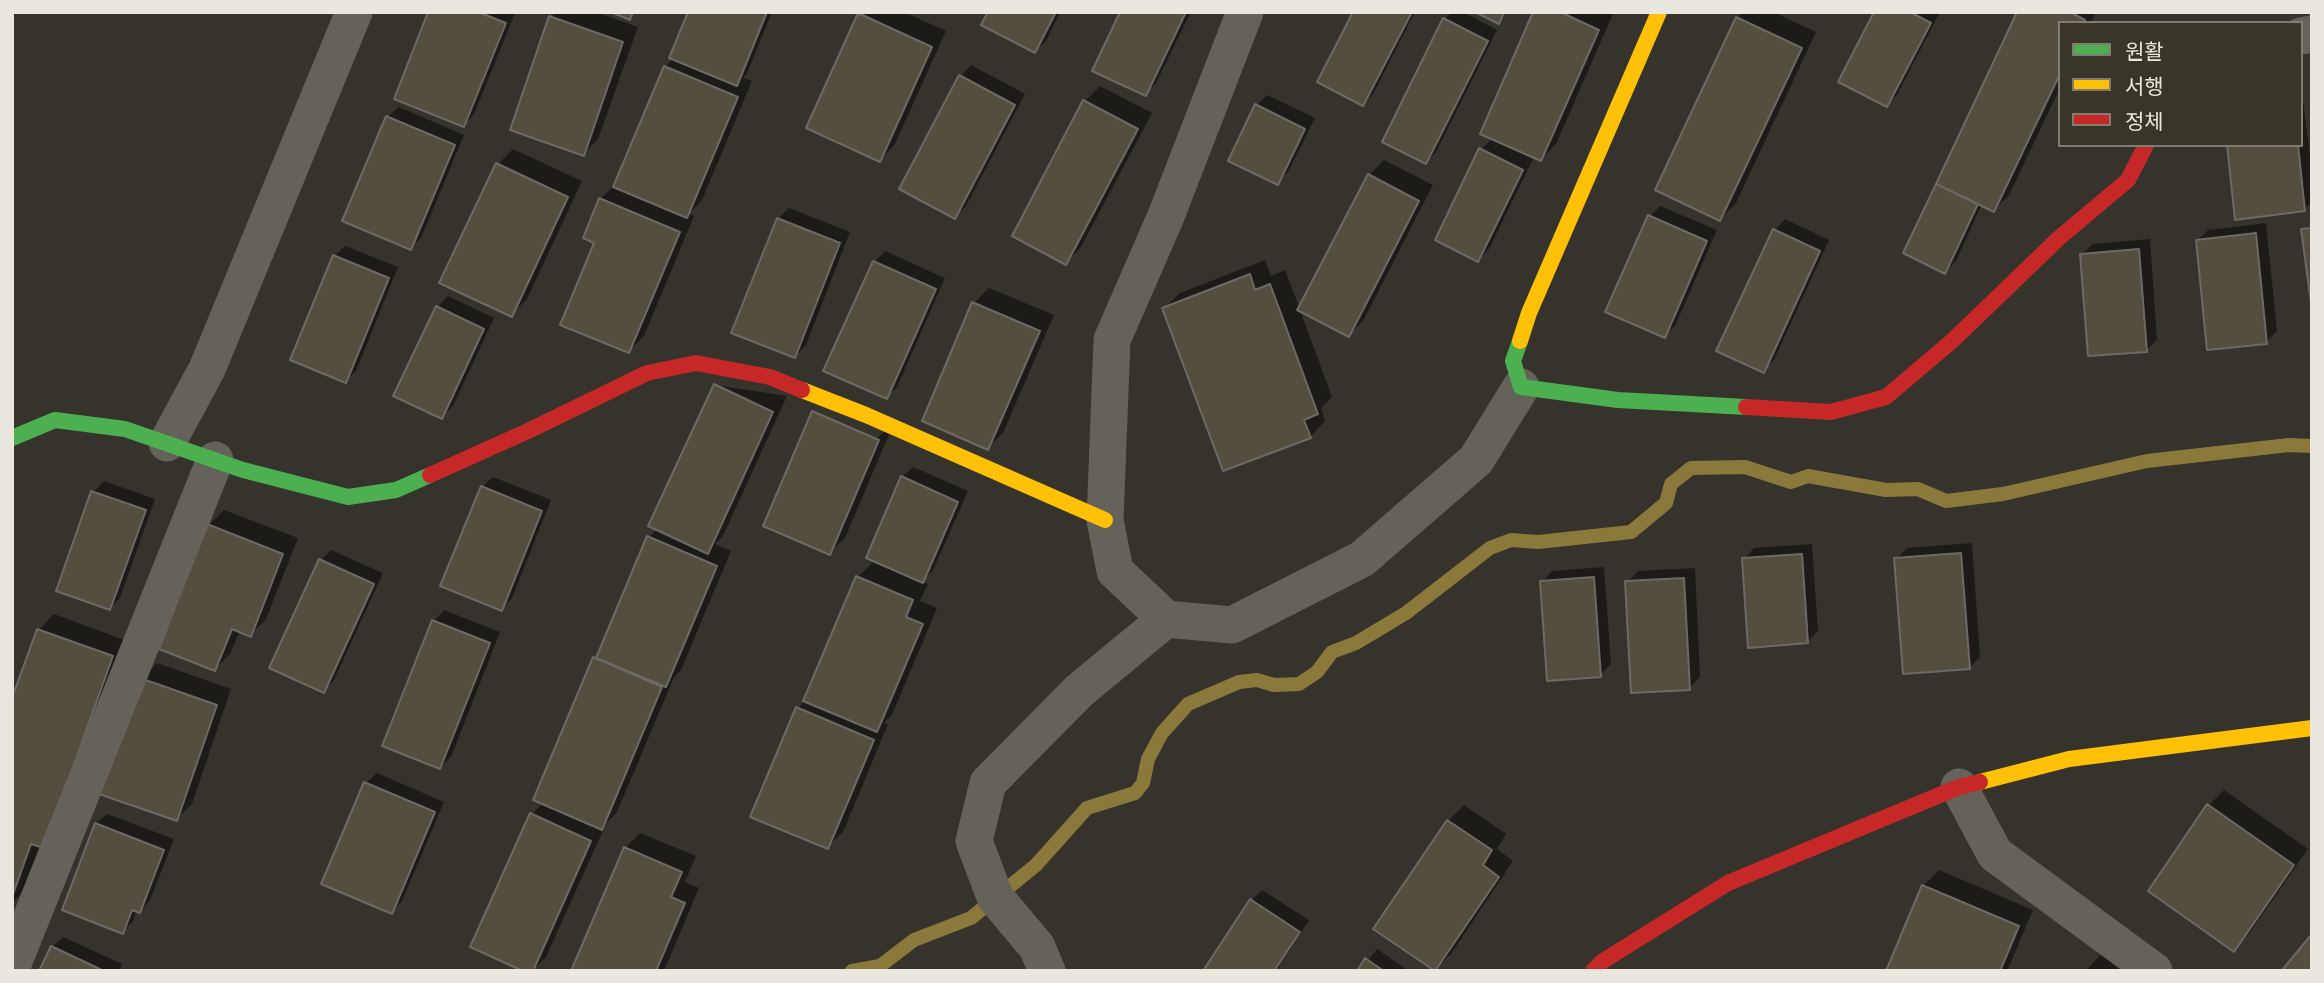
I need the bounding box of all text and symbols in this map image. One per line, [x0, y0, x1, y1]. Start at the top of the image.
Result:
legend [2058, 21, 2303, 147]
text: 원활 [2125, 40, 2164, 64]
text: 서행 [2125, 75, 2164, 99]
text: 정체 [2125, 110, 2164, 134]

